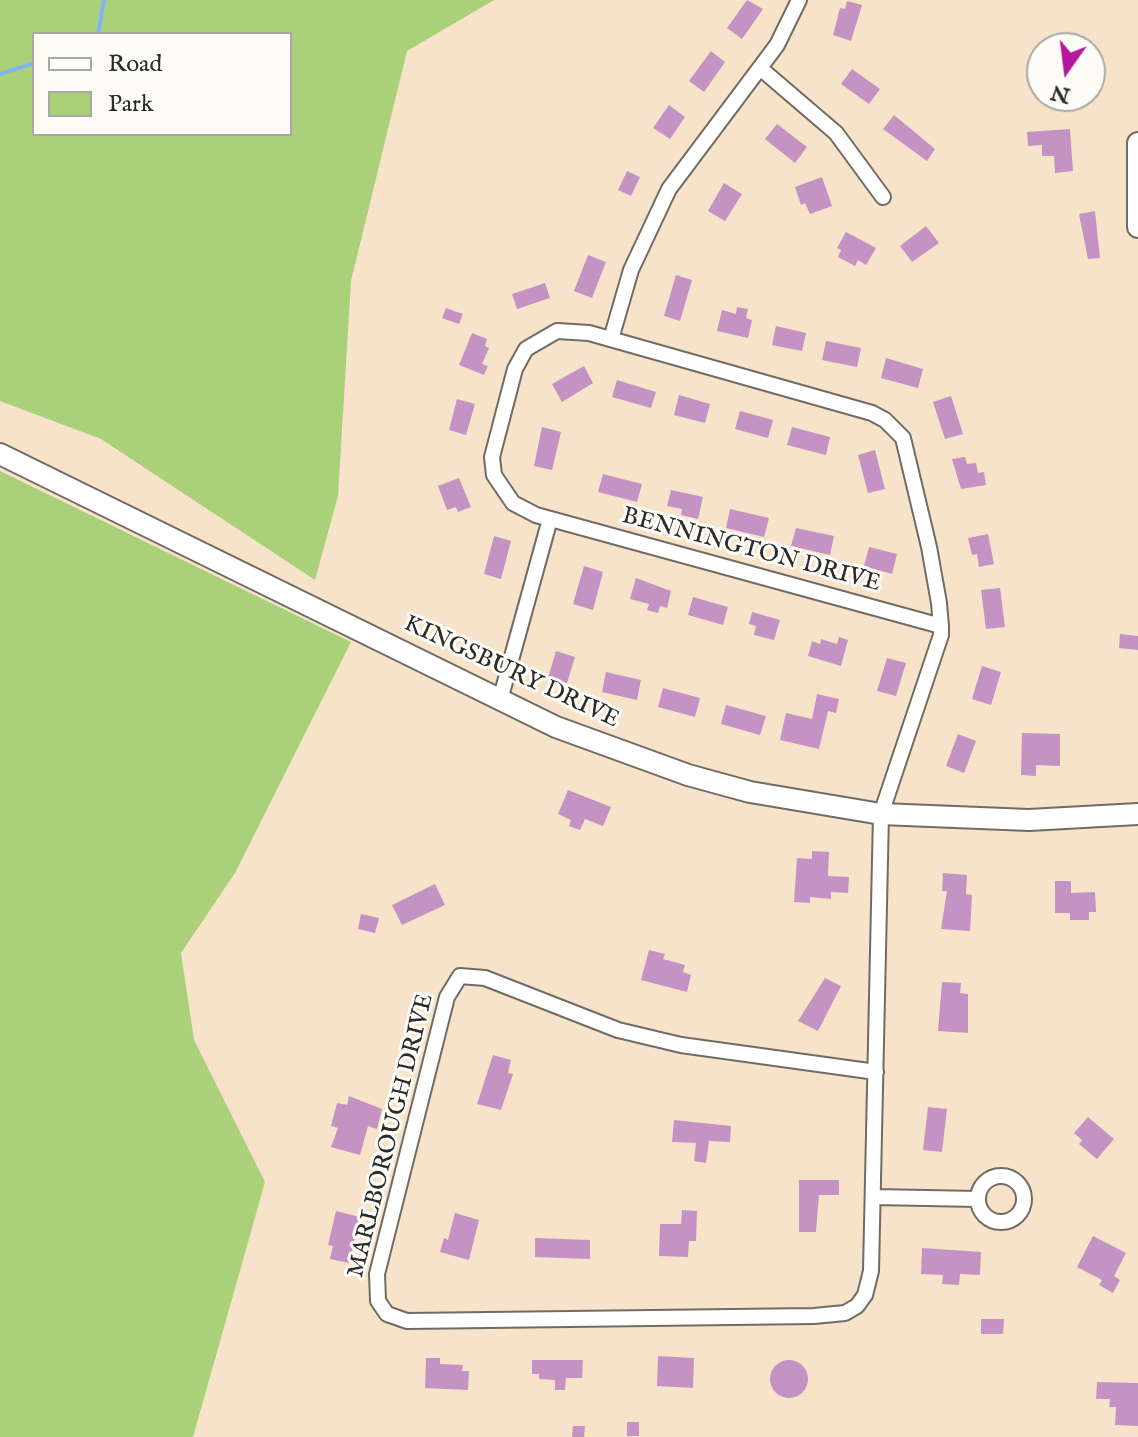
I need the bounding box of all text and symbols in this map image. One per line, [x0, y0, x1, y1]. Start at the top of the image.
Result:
legend [32, 32, 292, 136]
north arrow [1026, 32, 1106, 112]
text: Road [108, 49, 162, 80]
text: N [1048, 77, 1073, 109]
text: Park [108, 89, 154, 120]
street label: BENNINGTON DRIVE [619, 503, 883, 599]
street label: KINGSBURY DRIVE [399, 610, 623, 736]
street label: MARLBOROUGH DRIVE [343, 991, 441, 1281]

